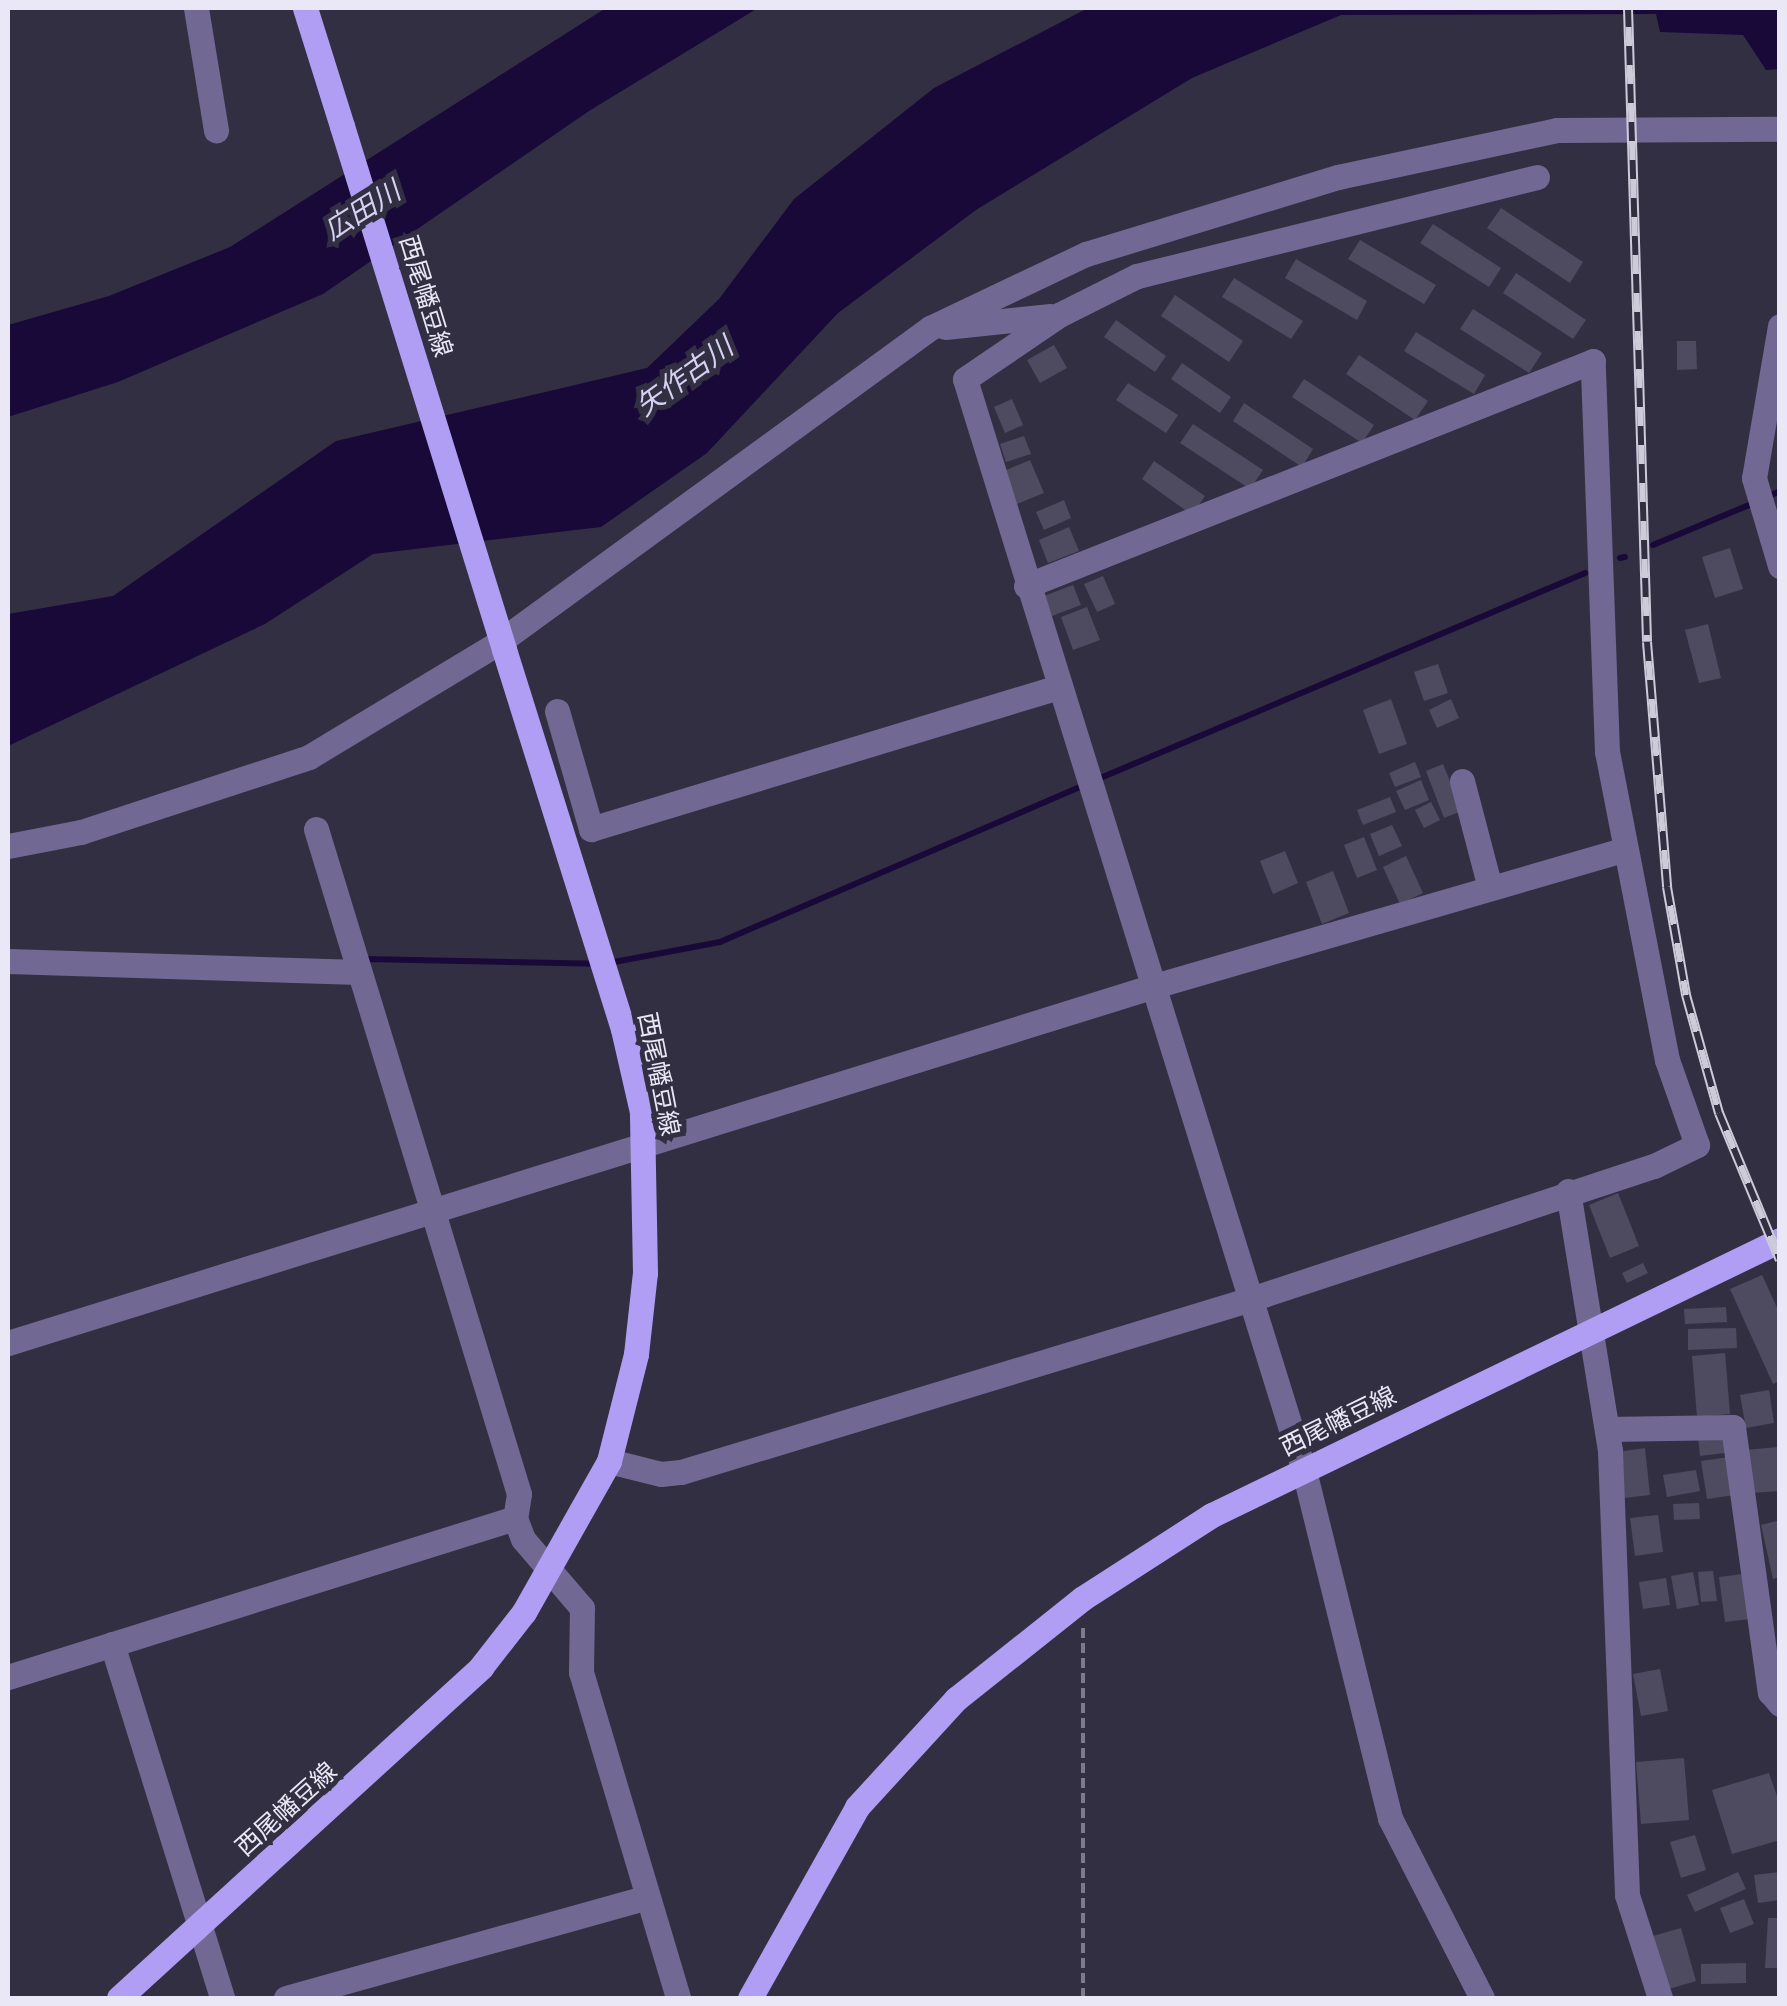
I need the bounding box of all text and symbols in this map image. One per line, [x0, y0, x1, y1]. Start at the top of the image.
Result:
water label: 広田川 [317, 173, 407, 247]
street label: 西尾幡豆線 [393, 232, 459, 360]
water label: 矢作古川 [629, 329, 739, 423]
street label: 西尾幡豆線 [632, 1010, 686, 1138]
street label: 西尾幡豆線 [1275, 1380, 1401, 1462]
street label: 西尾幡豆線 [230, 1756, 342, 1862]

